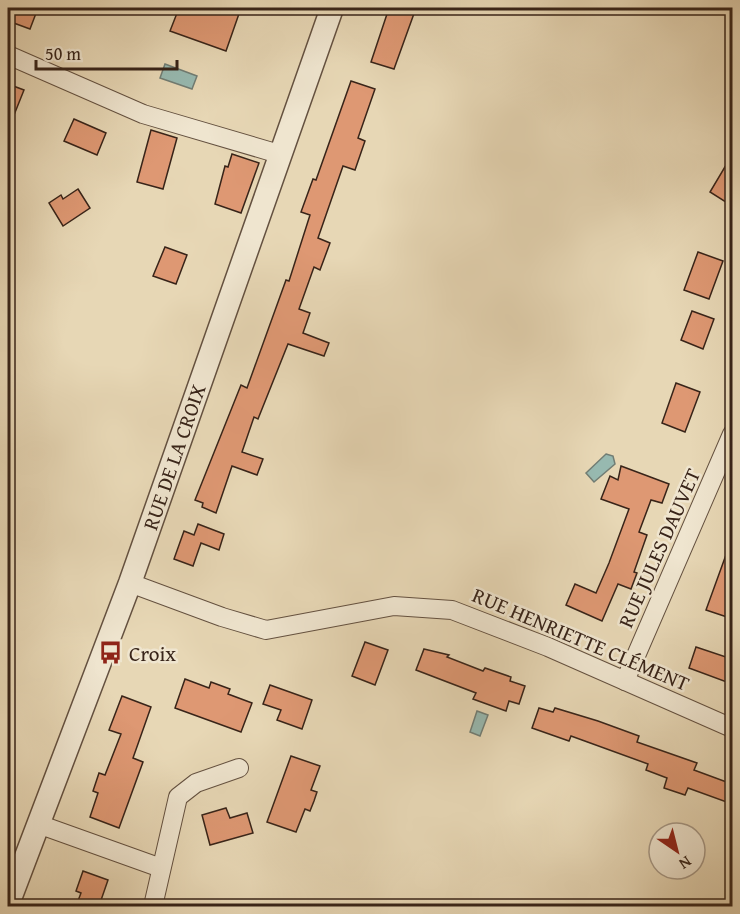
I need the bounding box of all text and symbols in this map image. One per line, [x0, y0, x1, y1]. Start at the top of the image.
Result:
scale bar [36, 33, 177, 71]
text: 50 m [45, 40, 81, 67]
street label: RUE DE LA CROIX [135, 380, 213, 534]
street label: RUE JULES DAUVET [610, 463, 708, 633]
street label: RUE HENRIETTE CLÉMENT [468, 579, 695, 699]
place label: Croix [129, 638, 176, 669]
bus stop icon: Croix [98, 640, 124, 666]
north arrow [647, 821, 707, 881]
text: N [674, 850, 697, 876]

